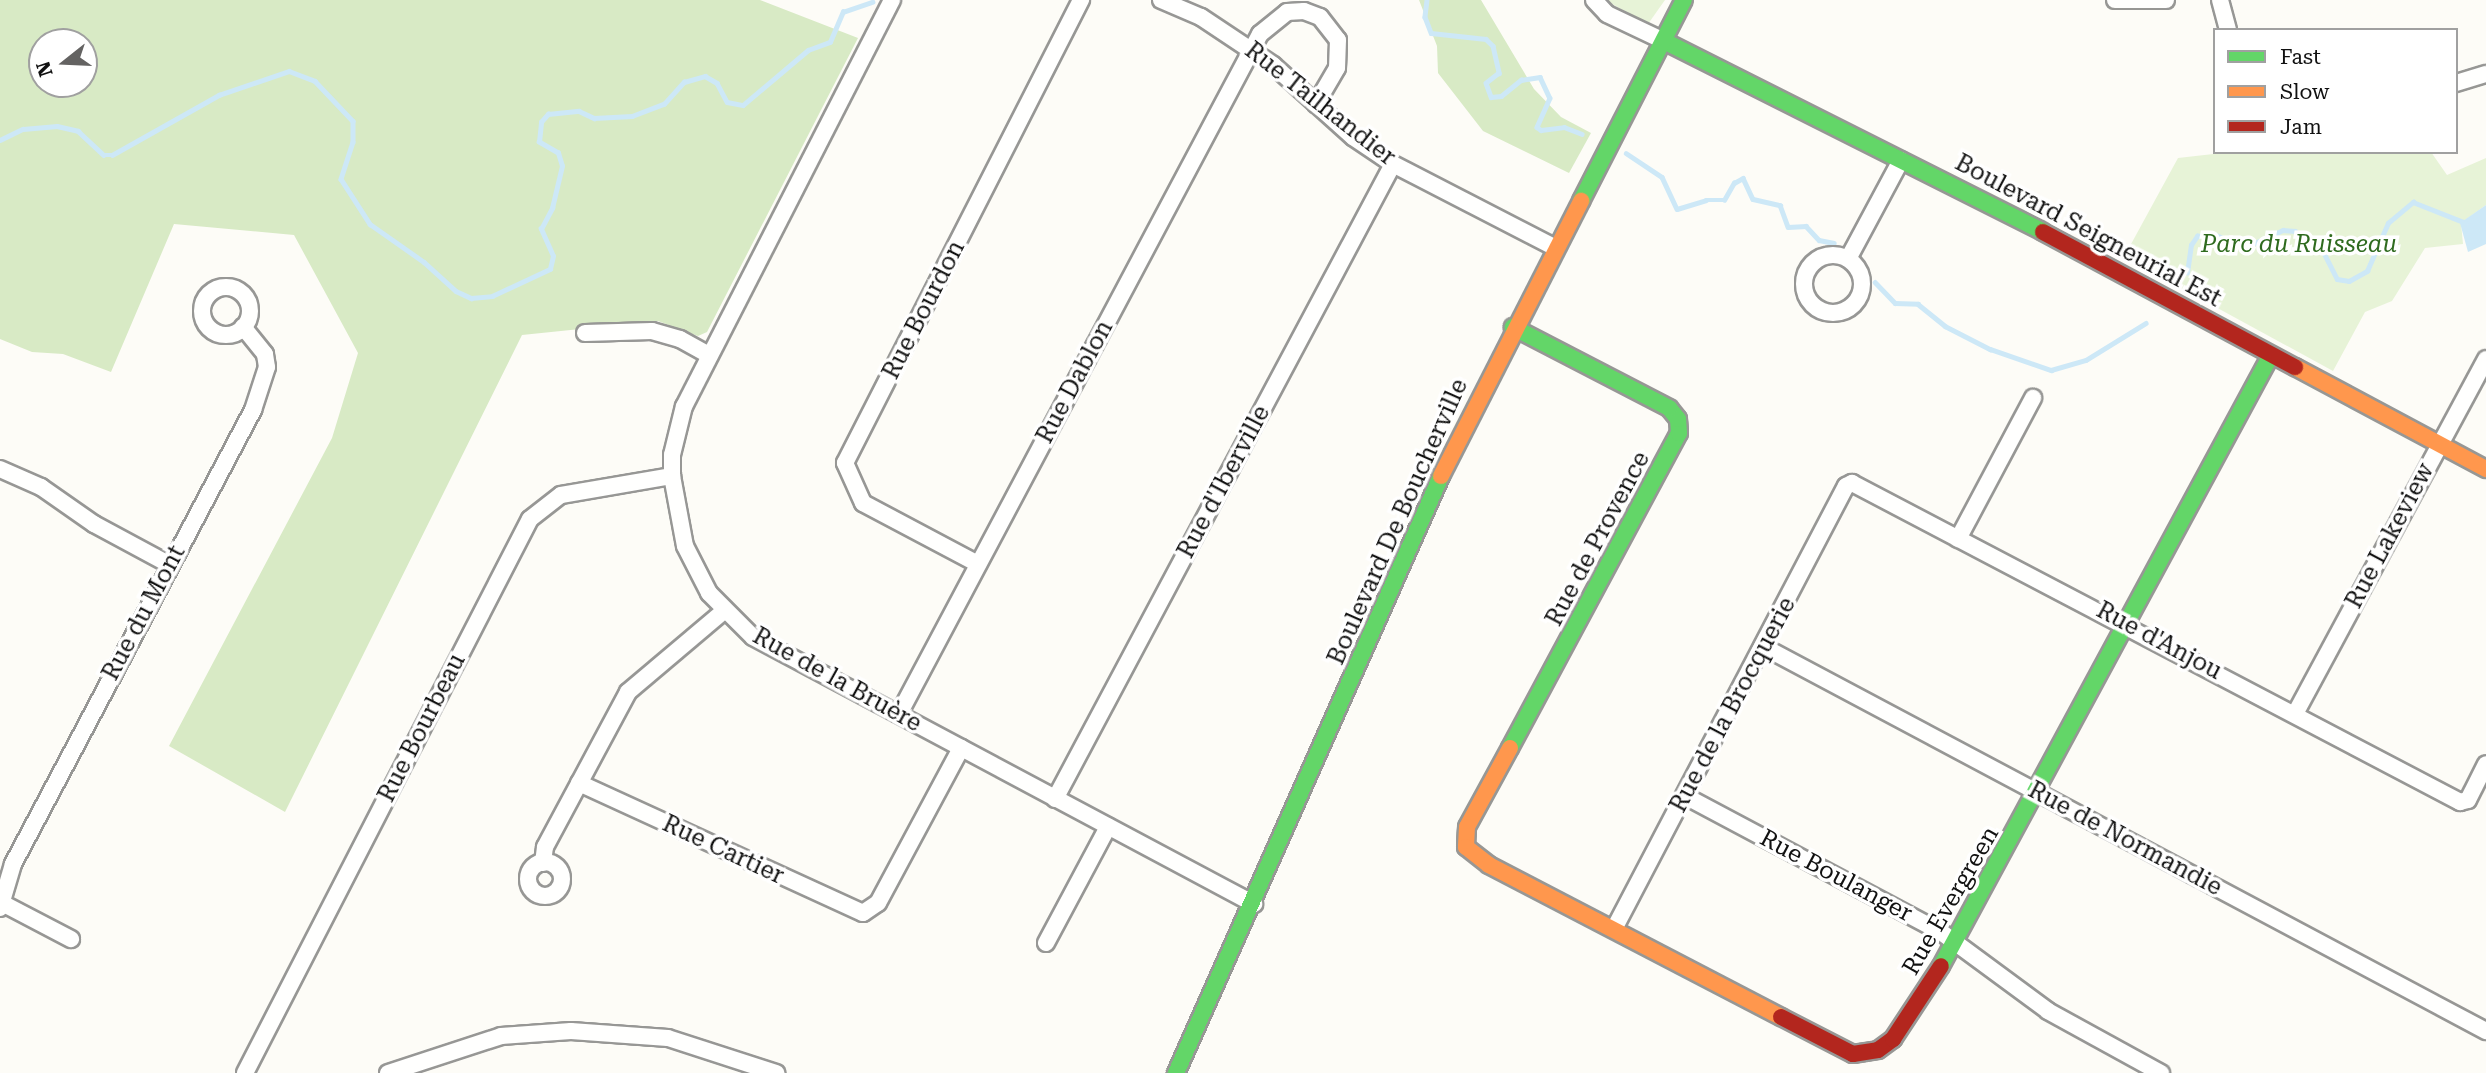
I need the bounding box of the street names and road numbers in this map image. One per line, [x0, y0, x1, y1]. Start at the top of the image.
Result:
street label: Rue Tailhandier [1239, 36, 1401, 172]
street label: Boulevard Seigneurial Est [1950, 149, 2226, 313]
street label: Rue Bourdon [877, 236, 971, 384]
street label: Rue Dablon [1031, 316, 1119, 448]
street label: Boulevard De Boucherville [1322, 375, 1474, 669]
street label: Rue d'Iberville [1172, 401, 1276, 563]
street label: Rue de Provence [1540, 447, 1656, 631]
street label: Rue Lakeview [2340, 458, 2440, 614]
street label: Rue du Mont [96, 541, 192, 685]
street label: Rue de la Brocquerie [1664, 593, 1802, 817]
street label: Rue d'Anjou [2091, 596, 2227, 686]
street label: Rue de la Bruère [748, 622, 926, 738]
street label: Rue Bourbeau [372, 649, 472, 807]
street label: Rue de Normandie [2023, 776, 2227, 902]
street label: Rue Cartier [658, 809, 788, 891]
street label: Rue Evergreen [1897, 822, 2005, 980]
street label: Rue Boulanger [1755, 824, 1917, 928]

